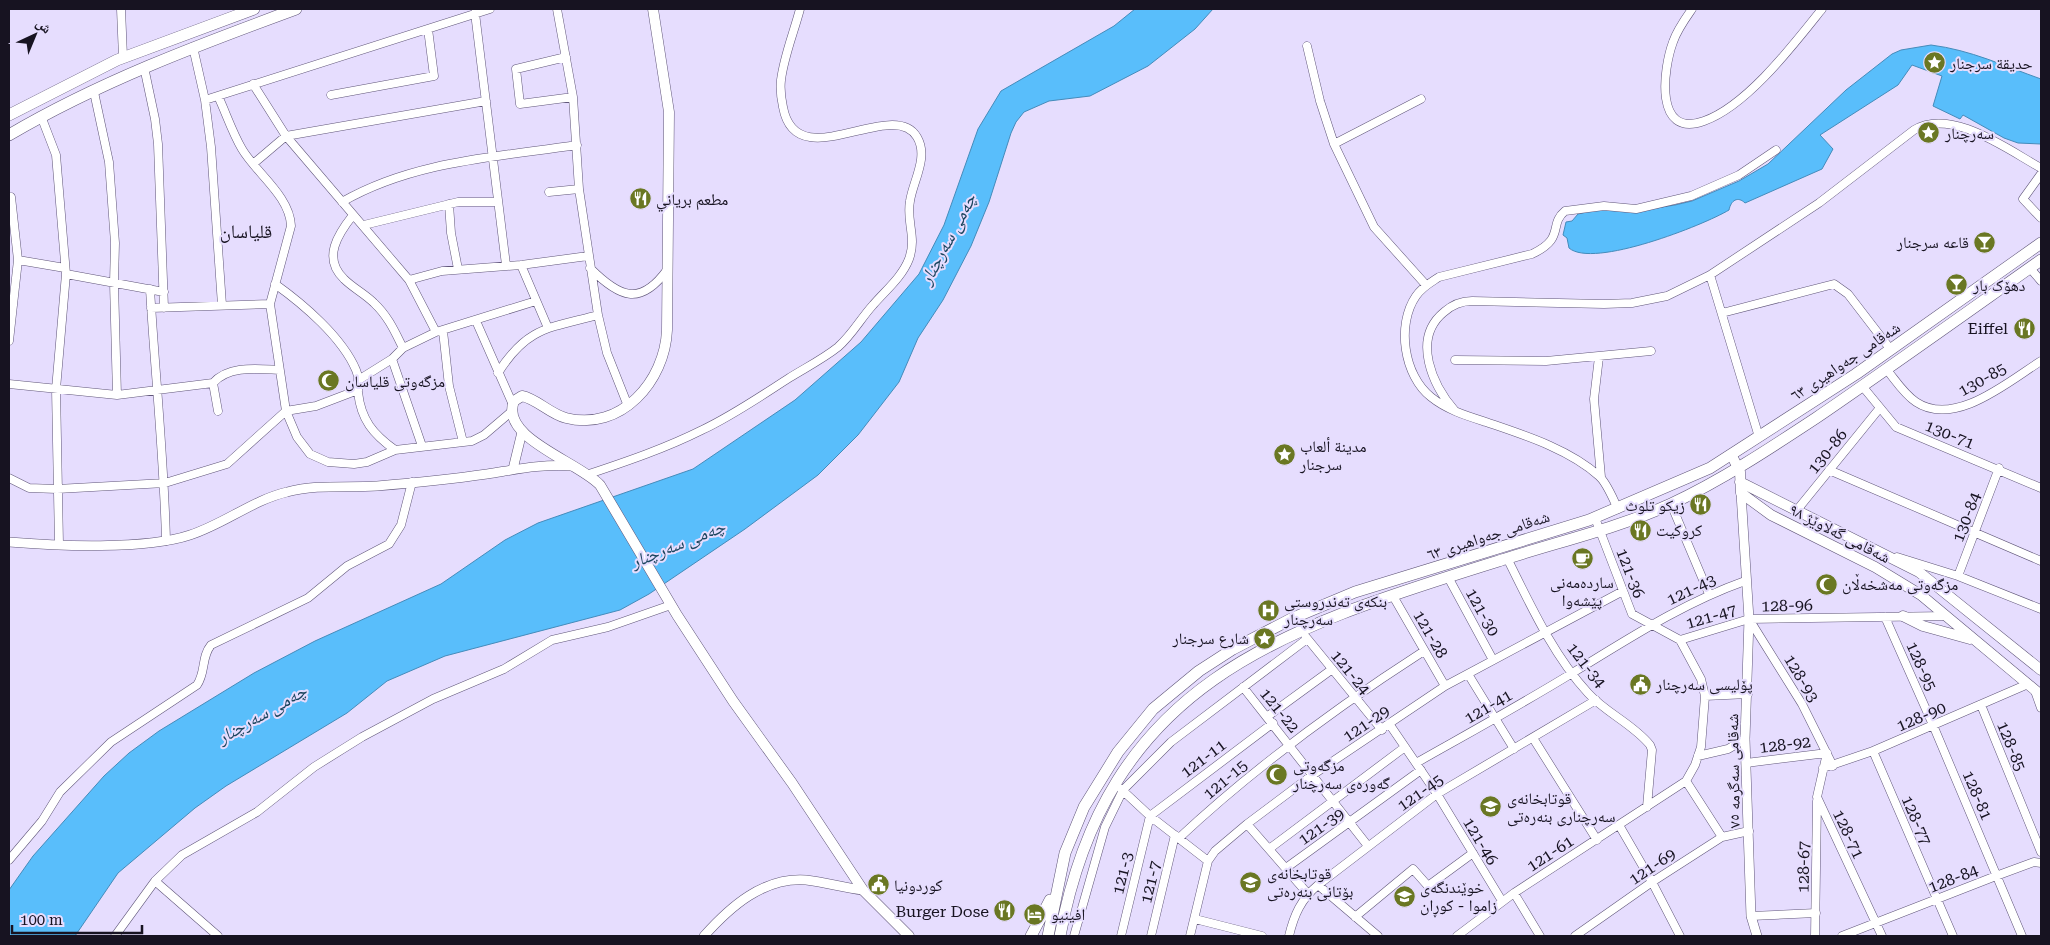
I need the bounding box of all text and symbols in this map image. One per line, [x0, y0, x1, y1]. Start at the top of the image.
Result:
north arrow [10, 10, 60, 60]
text: ش [32, 15, 55, 37]
place icon: حديقة سرجنار [1922, 51, 1946, 75]
place label: حديقة سرجنار [1949, 54, 2033, 73]
place icon: سەرچنار [1917, 121, 1941, 145]
place label: سەرچنار [1944, 124, 1994, 143]
restaurant icon: مطعم برياني [628, 187, 652, 211]
water label: چەمی سەرچنار [914, 189, 981, 290]
place label: مطعم برياني [656, 190, 728, 212]
district label: قلياسان [220, 220, 272, 243]
bar icon: قاعه سرجنار [1973, 230, 1997, 254]
place label: قاعه سرجنار [1896, 233, 1969, 252]
bar icon: دهۆک بار [1945, 273, 1969, 297]
place label: دهۆک بار [1972, 276, 2025, 295]
restaurant icon: Eiffel [2012, 316, 2036, 340]
street label: شەقامی جەواهیری ٦٣ [1787, 318, 1904, 406]
place label: Eiffel [1968, 319, 2008, 338]
street label: 130-85 [1955, 359, 2010, 400]
mosque icon: مزگەوتی قلیاسان [317, 369, 341, 393]
place label: مزگەوتی قلیاسان [345, 372, 445, 392]
street label: 130-71 [1922, 416, 1977, 453]
street label: 130-86 [1804, 425, 1851, 477]
place label: مدينة ألعاب سرجنار [1299, 437, 1367, 474]
place icon: مدينة ألعاب سرجنار [1272, 443, 1296, 467]
street label: 130-84 [1948, 490, 1985, 545]
restaurant icon: زيكو تلوث [1689, 493, 1713, 517]
place label: زيكو تلوث [1625, 496, 1685, 515]
street label: شەقامی گەلاوێژ ٩٨ [1786, 500, 1893, 568]
street label: شەقامی جەواهیری ٦٣ [1424, 507, 1552, 565]
water label: چەمی سەرچنار [626, 515, 729, 574]
restaurant icon: كروكيت [1628, 518, 1652, 542]
place label: كروكيت [1656, 521, 1702, 540]
cafe icon: ساردەمەنی پێشەوا [1570, 546, 1594, 570]
street label: 121-36 [1612, 546, 1649, 601]
street label: 121-43 [1664, 570, 1719, 609]
mosque icon: مزگەوتی مەشخەڵان [1814, 572, 1838, 596]
place label: ساردەمەنی پێشەوا [1550, 573, 1614, 610]
place label: مزگەوتی مەشخەڵان [1842, 573, 1958, 595]
street label: 121-30 [1462, 585, 1503, 640]
place label: بنکەی تەندروستی سەرچنار [1283, 592, 1387, 629]
street label: 128-96 [1761, 596, 1813, 615]
hospital icon: بنکەی تەندروستی سەرچنار [1256, 598, 1280, 622]
street label: 121-47 [1684, 600, 1739, 633]
street label: 121-28 [1409, 607, 1452, 661]
place icon: شارع سرجنار [1253, 626, 1277, 650]
place label: شارع سرجنار [1171, 629, 1249, 649]
street label: 121-34 [1563, 639, 1610, 692]
street label: 128-95 [1902, 639, 1941, 694]
street label: 121-24 [1327, 646, 1374, 698]
street label: 128-93 [1780, 651, 1823, 705]
public building icon: پۆلیسی سەرچنار [1628, 672, 1652, 696]
place label: پۆلیسی سەرچنار [1655, 675, 1753, 695]
water label: چەمی سەرچنار [212, 679, 311, 749]
street label: 121-22 [1256, 684, 1303, 736]
street label: 121-41 [1461, 685, 1515, 728]
street label: 128-90 [1894, 698, 1949, 735]
street label: 121-29 [1339, 701, 1393, 746]
street label: شەقامی سەگرمە ٧٥ [1723, 713, 1745, 828]
street label: 128-85 [1993, 719, 2030, 774]
street label: 128-92 [1758, 732, 1812, 757]
street label: 121-11 [1177, 735, 1230, 782]
street label: 121-15 [1199, 755, 1251, 803]
place label: مزگەوتی گەورەی سەرچنار [1292, 756, 1390, 794]
mosque icon: مزگەوتی گەورەی سەرچنار [1265, 762, 1289, 786]
street label: 128-81 [1959, 768, 1996, 823]
street label: 121-45 [1394, 770, 1447, 815]
place label: قوتابخانەی سەرچناری بنەرەتی [1507, 789, 1615, 827]
street label: 128-77 [1898, 793, 1935, 848]
school or university icon: قوتابخانەی سەرچناری بنەرەتی [1479, 795, 1503, 819]
street label: 121-39 [1295, 804, 1348, 849]
street label: 128-71 [1829, 807, 1868, 862]
street label: 121-46 [1459, 814, 1502, 868]
street label: 121-61 [1523, 831, 1577, 876]
street label: 128-67 [1794, 841, 1813, 893]
street label: 121-69 [1625, 844, 1679, 889]
street label: 121-3 [1108, 850, 1137, 896]
street label: 121-7 [1136, 859, 1165, 905]
street label: 128-84 [1926, 860, 1981, 897]
place label: قوتابخانەی بۆتانی بنەرەتی [1267, 864, 1353, 902]
school or university icon: قوتابخانەی بۆتانی بنەرەتی [1239, 870, 1263, 894]
public building icon: كوردونيا [866, 873, 890, 897]
place label: كوردونيا [894, 876, 943, 895]
place label: خوێندنگەی زاموا - کوڕان [1420, 878, 1497, 918]
school or university icon: خوێندنگەی زاموا - کوڕان [1392, 884, 1416, 908]
restaurant icon: Burger Dose [993, 899, 1017, 923]
scale bar [12, 902, 142, 934]
place label: Burger Dose [895, 902, 989, 921]
hotel icon: افينيو [1023, 902, 1047, 926]
place label: افينيو [1051, 905, 1085, 924]
text: 100 m [20, 911, 63, 929]

